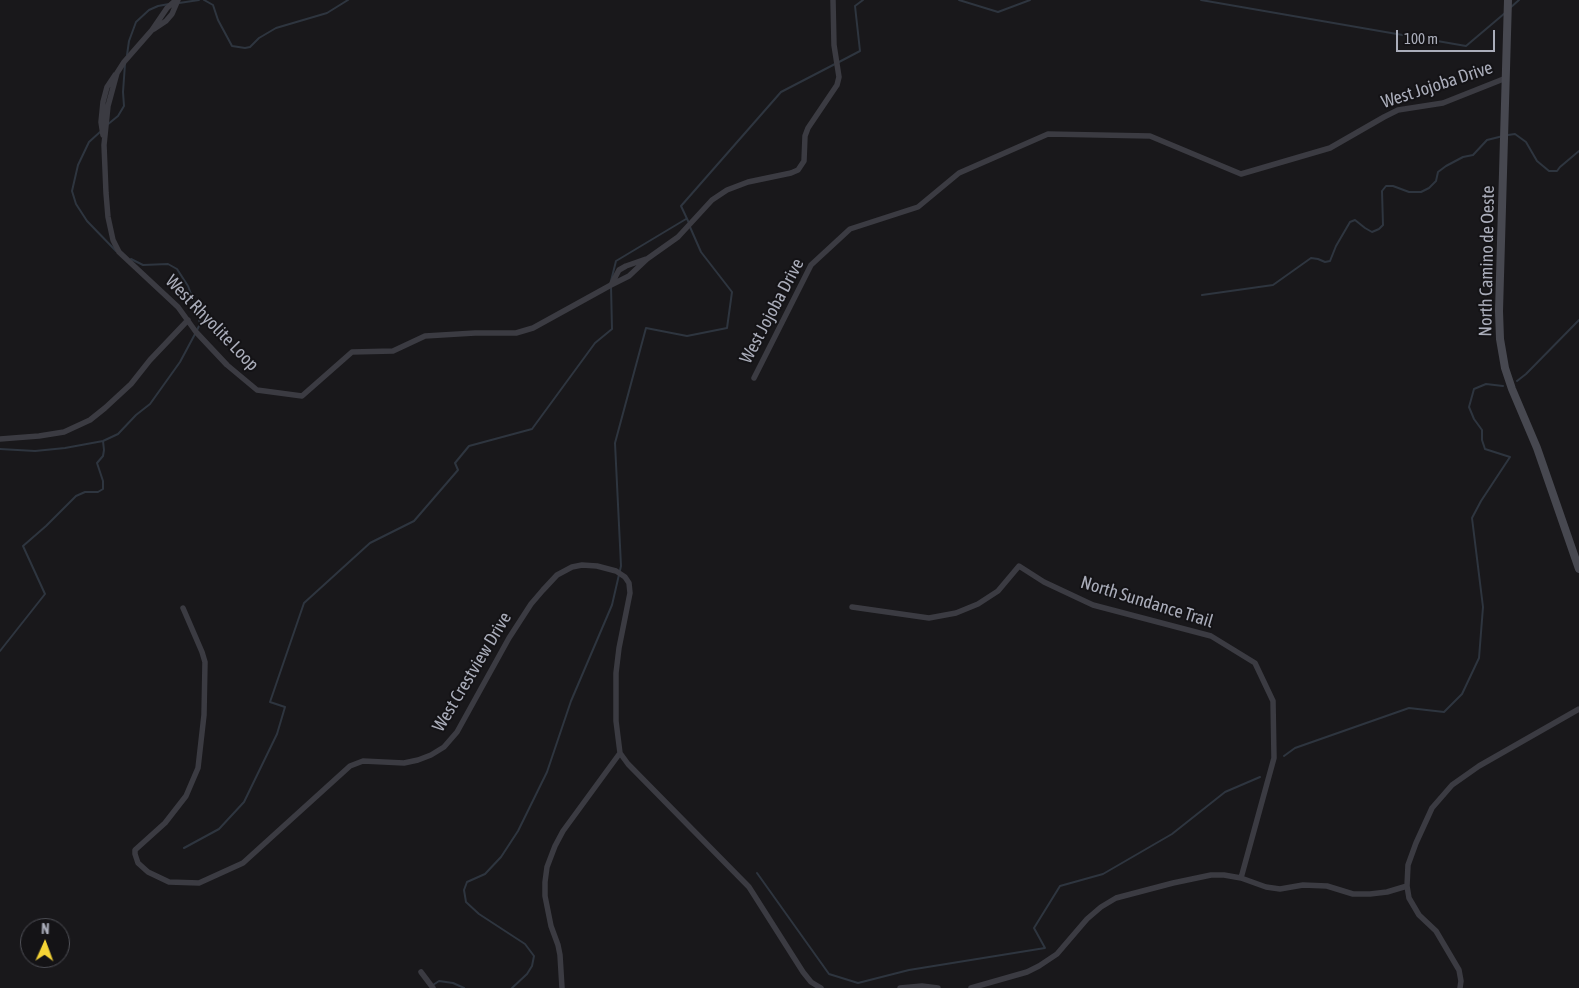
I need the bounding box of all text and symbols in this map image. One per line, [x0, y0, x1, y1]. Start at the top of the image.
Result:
scale bar [1399, 20, 1498, 52]
text: 100 m [1404, 30, 1438, 47]
street label: West Jojoba Drive [1379, 57, 1495, 113]
street label: North Camino de Oeste [1475, 185, 1499, 337]
street label: West Jojoba Drive [735, 255, 809, 367]
street label: West Rhyolite Loop [161, 271, 263, 375]
street label: North Sundance Trail [1078, 572, 1216, 632]
street label: West Crestview Drive [428, 608, 516, 736]
north arrow [20, 918, 70, 968]
text: N [41, 921, 50, 937]

